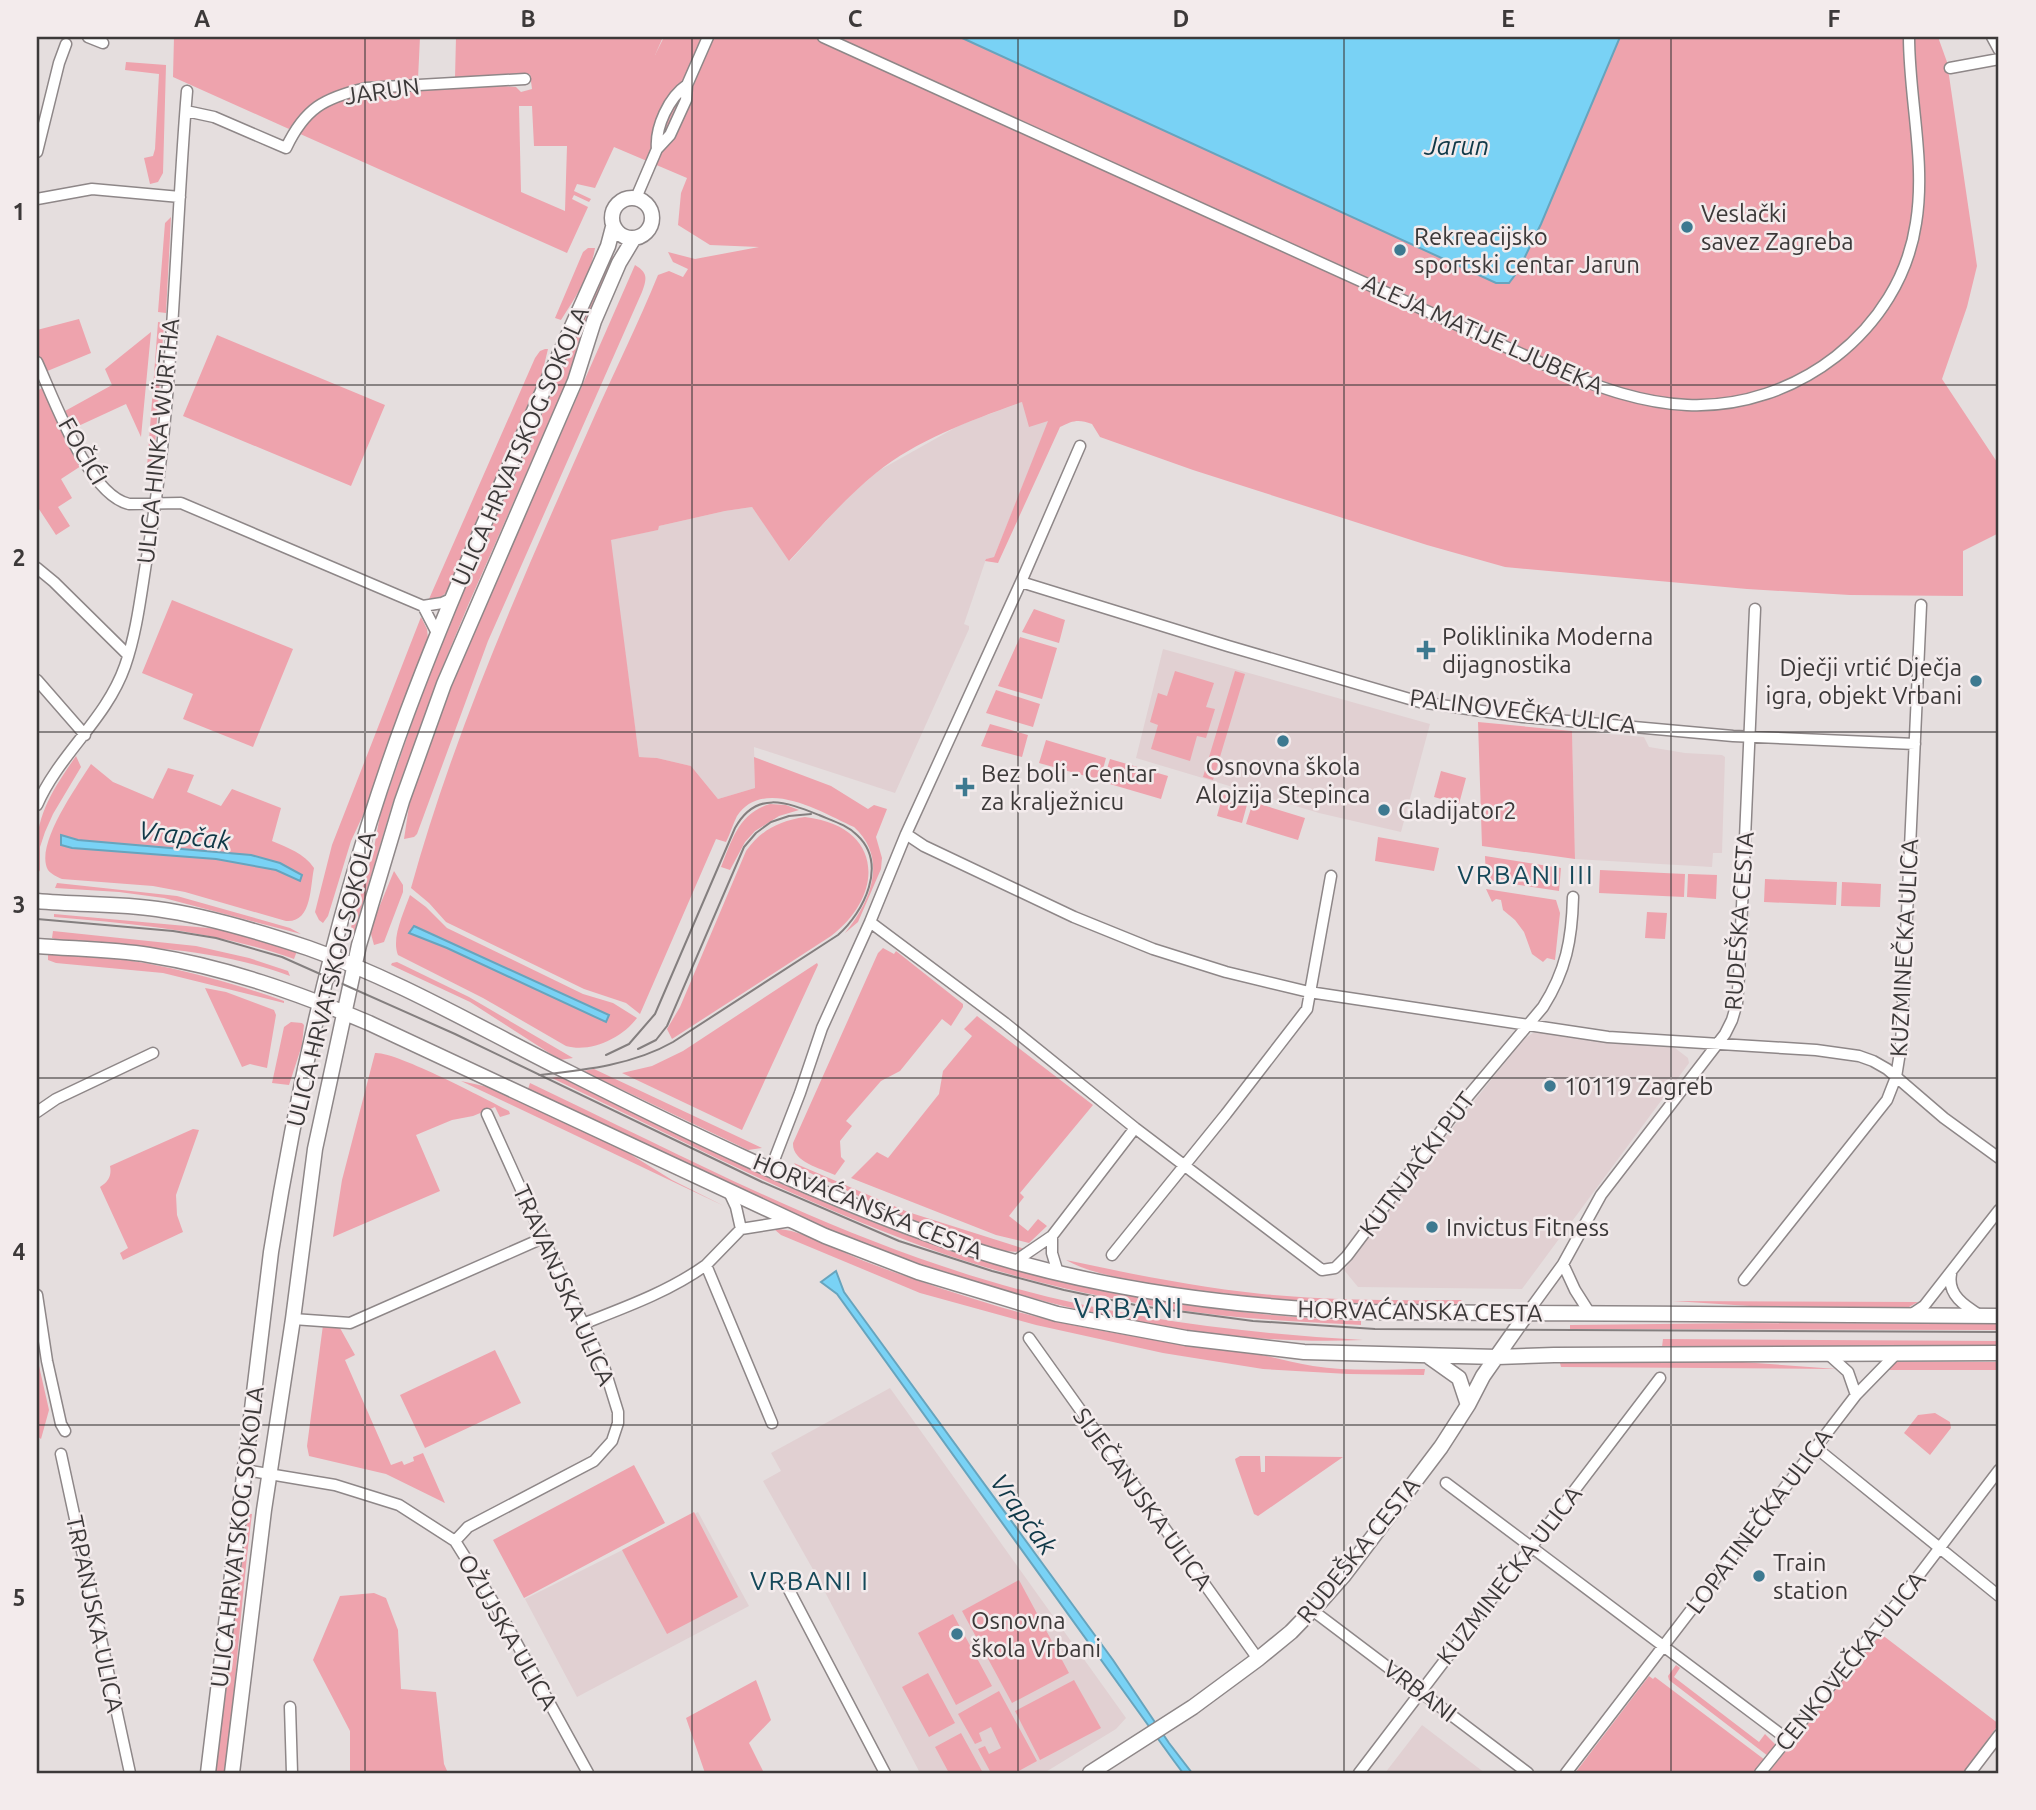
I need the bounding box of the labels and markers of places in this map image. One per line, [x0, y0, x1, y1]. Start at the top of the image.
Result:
place label: Veslački savez Zagreba [1701, 200, 1854, 255]
marker: Veslački savez Zagreba [1679, 219, 1695, 235]
place label: Rekreacijsko sportski centar Jarun [1414, 223, 1640, 278]
marker: Rekreacijsko sportski centar Jarun [1392, 242, 1408, 258]
place label: Poliklinika Moderna dijagnostika [1442, 623, 1653, 678]
marker: Poliklinika Moderna dijagnostika [1416, 640, 1436, 660]
place label: Dječji vrtić Dječja igra, objekt Vrbani [1766, 654, 1962, 709]
marker: Dječji vrtić Dječja igra, objekt Vrbani [1968, 673, 1984, 689]
marker: Osnovna škola Alojzija Stepinca [1275, 733, 1291, 749]
place label: Osnovna škola Alojzija Stepinca [1196, 753, 1370, 808]
place label: Bez boli - Centar za kralježnicu [981, 760, 1157, 815]
marker: Bez boli - Centar za kralježnicu [955, 777, 975, 797]
place label: Gladijator2 [1398, 797, 1517, 824]
marker: Gladijator2 [1376, 802, 1392, 818]
place label: 10119 Zagreb [1564, 1073, 1713, 1100]
marker: 10119 Zagreb [1542, 1078, 1558, 1094]
place label: Invictus Fitness [1446, 1214, 1609, 1241]
marker: Invictus Fitness [1424, 1219, 1440, 1235]
place label: Train station [1773, 1549, 1848, 1604]
marker: Train station [1751, 1568, 1767, 1584]
place label: Osnovna škola Vrbani [971, 1607, 1101, 1662]
marker: Osnovna škola Vrbani [949, 1626, 965, 1642]

